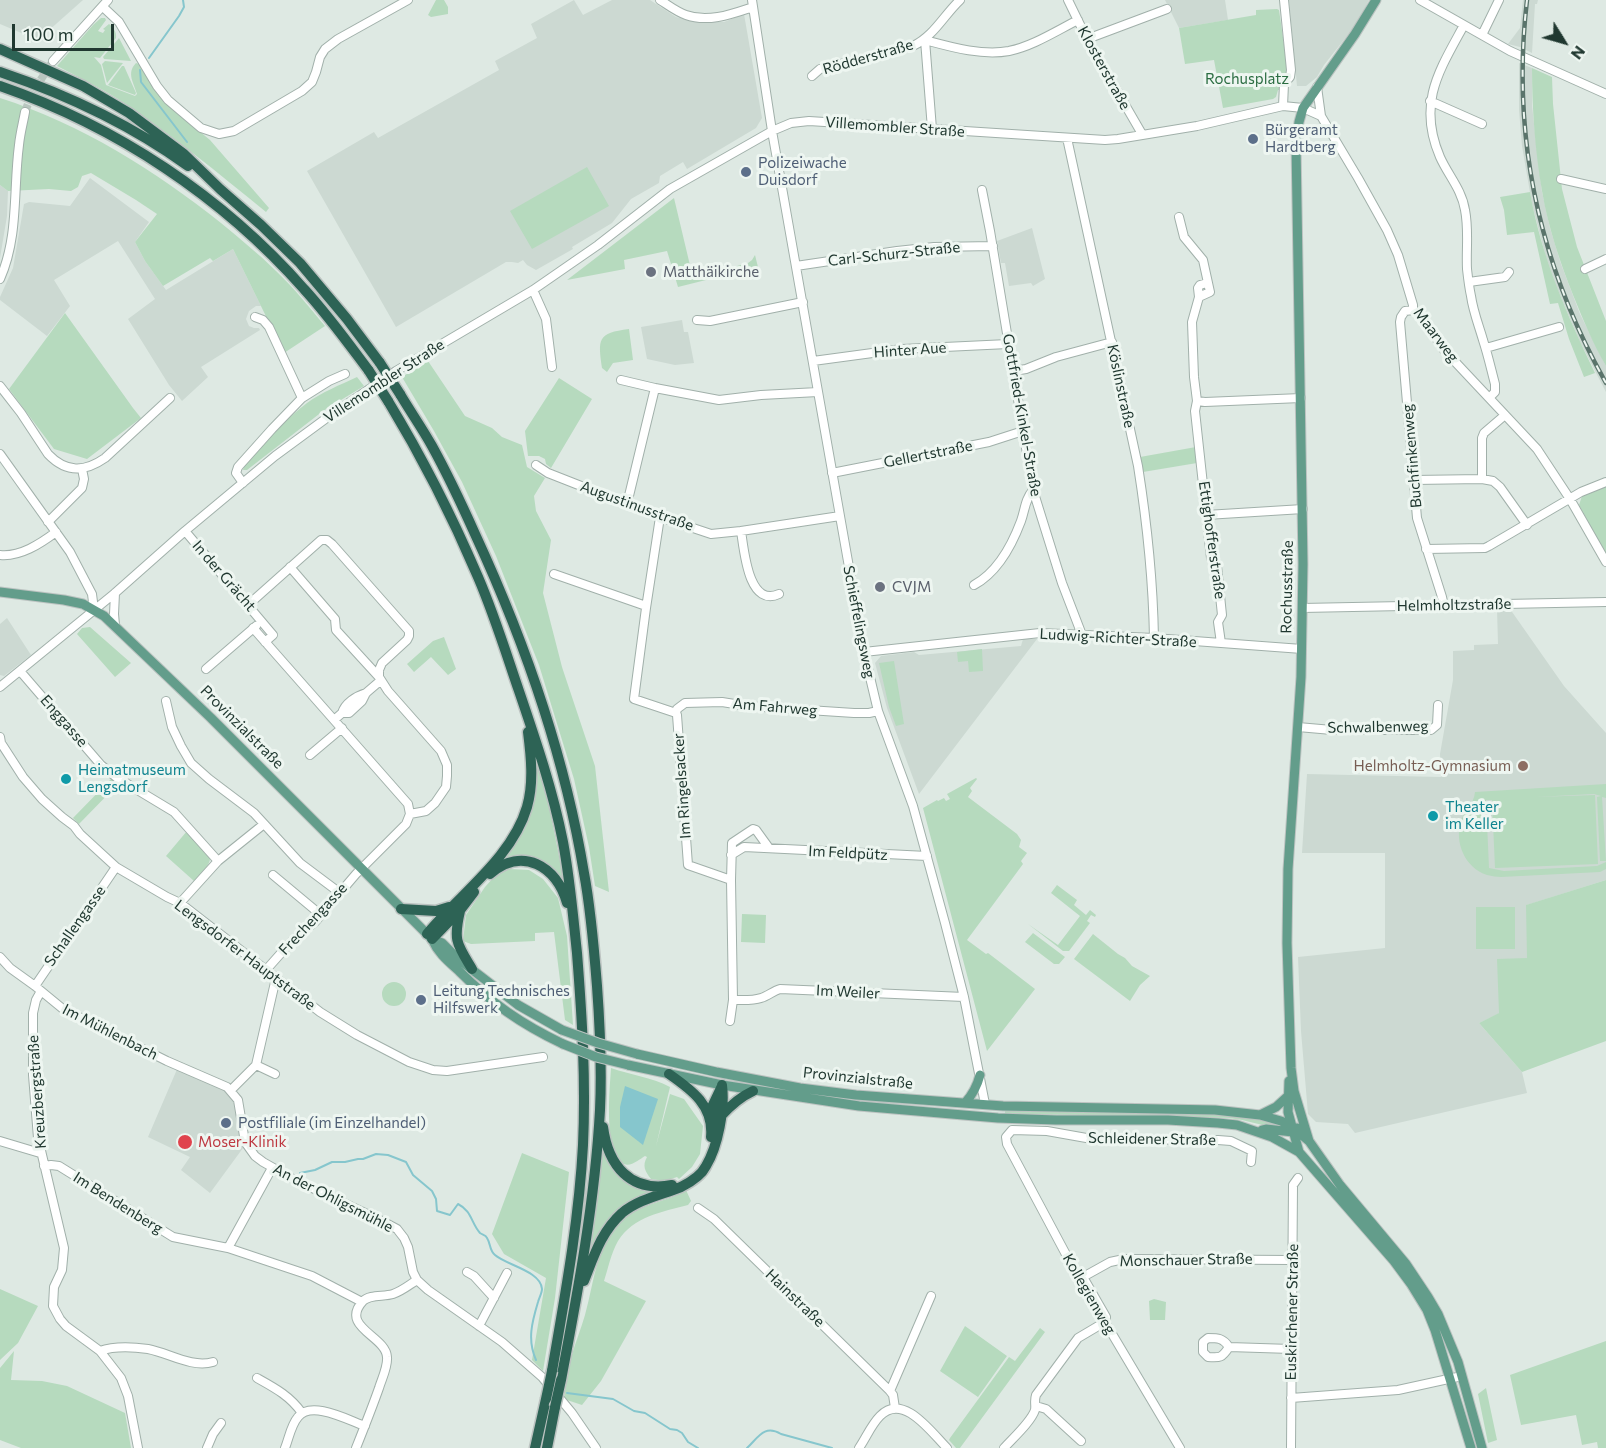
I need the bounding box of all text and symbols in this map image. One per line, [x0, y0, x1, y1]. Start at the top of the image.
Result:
scale bar [15, 12, 117, 50]
north arrow [1534, 12, 1594, 72]
text: 100 m [23, 23, 73, 45]
street label: Klosterstraße [1074, 23, 1134, 113]
street label: Rödderstraße [821, 36, 915, 78]
text: N [1568, 43, 1590, 64]
park label: Rochusplatz [1205, 70, 1289, 88]
street label: Villemombler Straße [825, 113, 965, 141]
place label: Bürgeramt Hardtberg [1265, 121, 1338, 156]
marker: Bürgeramt Hardtberg [1246, 132, 1260, 146]
place label: Polizeiwache Duisdorf [758, 154, 847, 189]
marker: Polizeiwache Duisdorf [739, 165, 753, 179]
street label: Carl-Schurz-Straße [827, 238, 961, 270]
place label: Matthäikirche [663, 263, 759, 281]
marker: Matthäikirche [644, 265, 658, 279]
street label: Maarweg [1410, 304, 1462, 366]
street label: Gottfried-Kinkel-Straße [999, 332, 1045, 498]
street label: Villemombler Straße [320, 335, 448, 427]
street label: Hinter Aue [873, 338, 947, 362]
street label: Köslinstraße [1103, 343, 1139, 429]
street label: Buchfinkenweg [1398, 403, 1426, 509]
street label: Gellertstraße [882, 437, 974, 471]
street label: Augustinusstraße [578, 477, 696, 535]
street label: Ettighofferstraße [1195, 480, 1229, 600]
street label: In der Grächt [188, 537, 260, 615]
street label: Rochusstraße [1277, 540, 1297, 634]
street label: Schieffelingsweg [839, 564, 879, 680]
place label: CVJM [892, 578, 931, 596]
marker: CVJM [873, 580, 887, 594]
street label: Helmholtzstraße [1397, 595, 1511, 615]
street label: Ludwig-Richter-Straße [1039, 625, 1197, 651]
street label: Provinzialstraße [197, 682, 287, 772]
street label: Enggasse [37, 691, 91, 751]
street label: Am Fahrweg [732, 694, 818, 720]
street label: Schwalbenweg [1327, 717, 1429, 737]
street label: Im Ringelsacker [669, 732, 695, 840]
place label: Helmholtz-Gymnasium [1354, 757, 1511, 775]
marker: Helmholtz-Gymnasium [1516, 759, 1530, 773]
place label: Heimatmuseum Lengsdorf [78, 761, 186, 796]
marker: Heimatmuseum Lengsdorf [59, 772, 73, 786]
place label: Theater im Keller [1445, 798, 1504, 833]
marker: Theater im Keller [1426, 809, 1440, 823]
street label: Im Feldpütz [808, 842, 888, 864]
street label: Frechengasse [275, 879, 351, 959]
street label: Schallengasse [41, 882, 109, 970]
street label: Lengsdorfer Hauptstraße [171, 896, 319, 1014]
street label: Im Weiler [816, 981, 880, 1003]
place label: Leitung Technisches Hilfswerk [433, 982, 570, 1017]
marker: Leitung Technisches Hilfswerk [414, 993, 428, 1007]
street label: Im Mühlenbach [59, 1000, 161, 1064]
street label: Kreuzbergstraße [24, 1034, 50, 1150]
street label: Provinzialstraße [802, 1063, 914, 1093]
place label: Postfiliale (im Einzelhandel) [238, 1114, 426, 1132]
marker: Postfiliale (im Einzelhandel) [219, 1116, 233, 1130]
street label: Schleidener Straße [1088, 1129, 1216, 1149]
marker: Moser-Klinik [176, 1133, 194, 1151]
place label: Moser-Klinik [198, 1133, 287, 1151]
street label: An der Ohligsmühle [270, 1160, 396, 1236]
street label: Im Bendenberg [70, 1168, 166, 1238]
street label: Euskirchener Straße [1282, 1244, 1302, 1380]
street label: Kollegienweg [1059, 1250, 1119, 1338]
street label: Monschauer Straße [1119, 1250, 1253, 1270]
street label: Hainstraße [762, 1265, 828, 1331]

